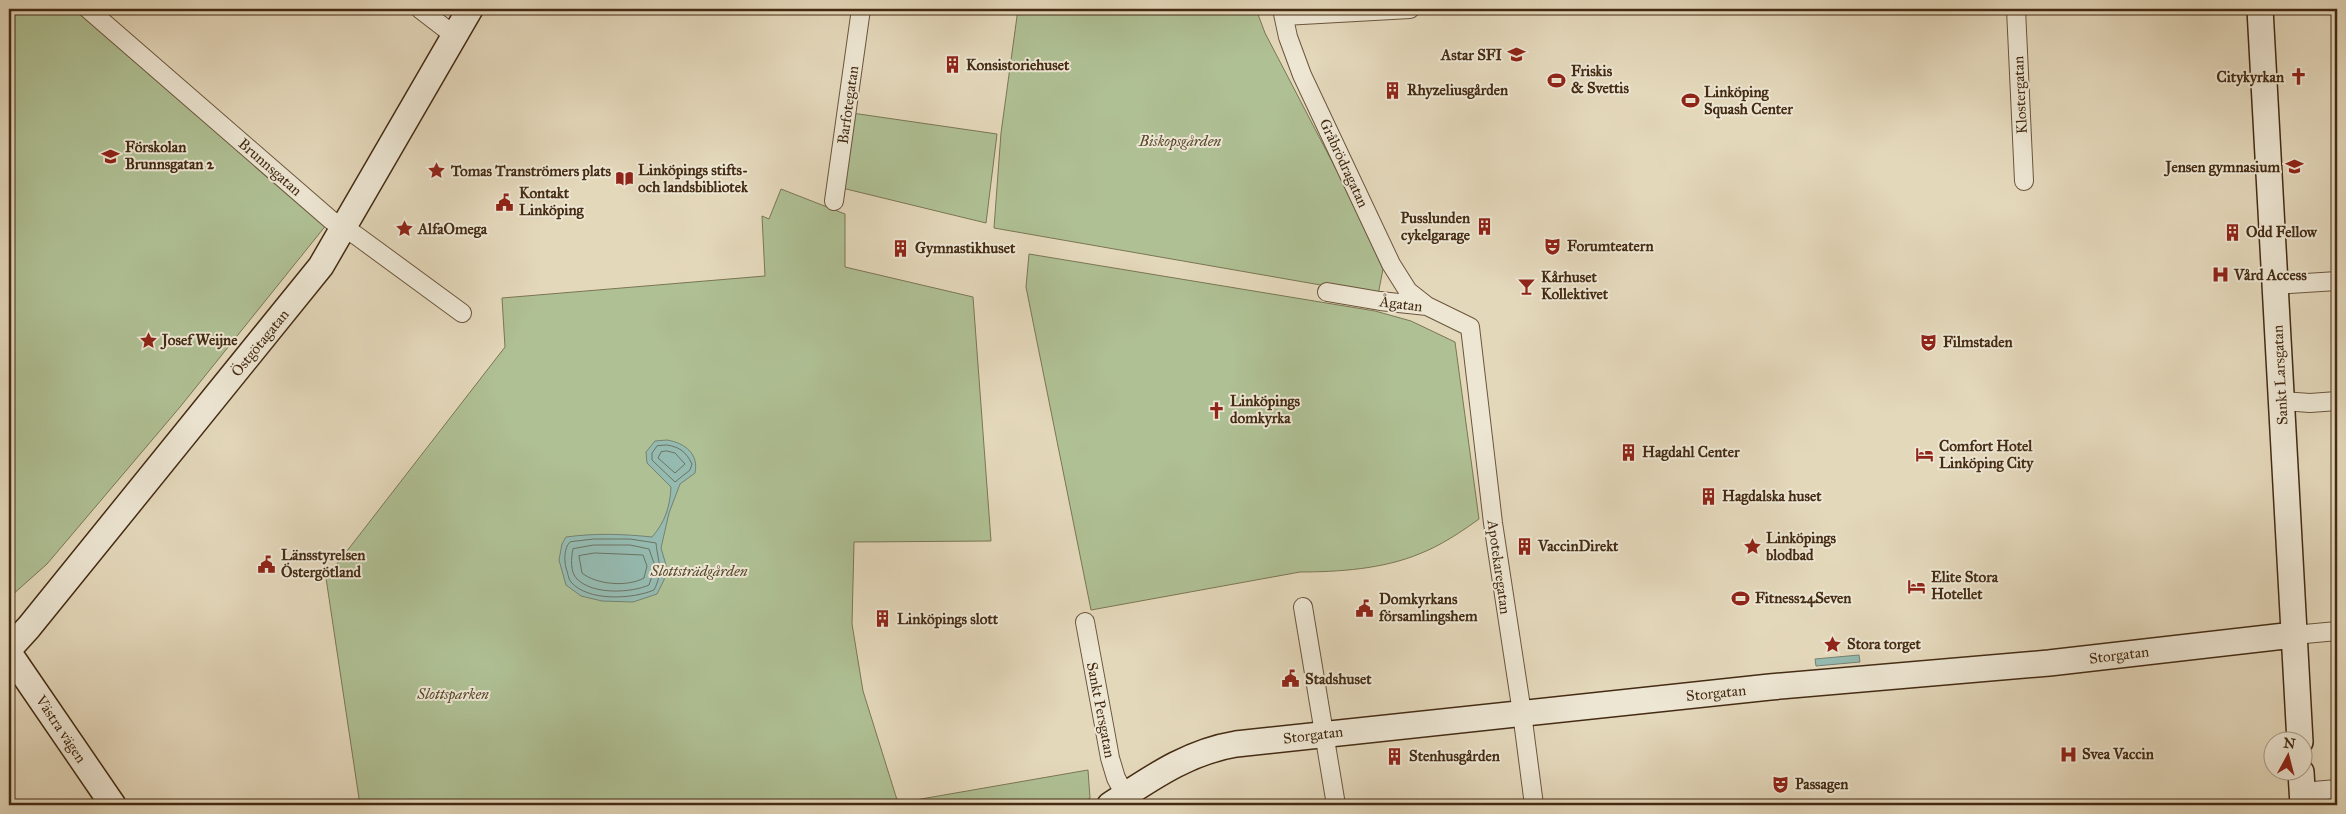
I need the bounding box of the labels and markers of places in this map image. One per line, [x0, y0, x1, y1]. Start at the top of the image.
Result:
school or university icon: Astar SFI [1506, 45, 1526, 65]
place label: Astar SFI [1440, 46, 1503, 64]
building icon: Konsistoriehuset [942, 55, 962, 75]
place label: Konsistoriehuset [966, 56, 1070, 74]
place label: Friskis & Svettis [1571, 62, 1629, 97]
church icon: Citykyrkan [2288, 67, 2308, 87]
place label: Citykyrkan [2217, 68, 2285, 87]
sports icon: Friskis & Svettis [1547, 70, 1567, 90]
building icon: Rhyzeliusgården [1383, 80, 1403, 100]
place label: Rhyzeliusgården [1407, 81, 1509, 100]
place label: Linköping Squash Center [1704, 83, 1793, 119]
sports icon: Linköping Squash Center [1680, 91, 1700, 111]
place label: Förskolan Brunnsgatan 2 [125, 138, 215, 174]
school or university icon: Förskolan Brunnsgatan 2 [101, 146, 121, 166]
school or university icon: Jensen gymnasium [2284, 157, 2304, 177]
place label: Jensen gymnasium [2164, 158, 2280, 177]
place icon: Tomas Tranströmers plats [427, 161, 447, 181]
place label: Linköpings stifts- och landsbibliotek [638, 161, 749, 196]
place label: Tomas Tranströmers plats [450, 162, 611, 181]
library icon: Linköpings stifts- och landsbibliotek [614, 169, 634, 189]
place label: Kontakt Linköping [519, 184, 585, 220]
public building icon: Kontakt Linköping [495, 192, 515, 212]
place label: Pusslunden cykelgarage [1401, 209, 1471, 245]
building icon: Pusslunden cykelgarage [1474, 217, 1494, 237]
place icon: AlfaOmega [394, 219, 414, 239]
place label: AlfaOmega [417, 220, 488, 239]
building icon: Odd Fellow [2222, 222, 2242, 242]
place label: Odd Fellow [2246, 223, 2318, 241]
theatre icon: Forumteatern [1543, 236, 1563, 256]
place label: Forumteatern [1567, 237, 1654, 255]
building icon: Gymnastikhuset [891, 238, 911, 258]
place label: Gymnastikhuset [915, 239, 1016, 258]
hospital icon: Vård Access [2210, 265, 2230, 285]
place label: Vård Access [2233, 266, 2307, 284]
place label: Kårhuset Kollektivet [1541, 268, 1609, 303]
bar icon: Kårhuset Kollektivet [1517, 276, 1537, 296]
place icon: Josef Weijne [138, 330, 158, 350]
place label: Josef Weijne [160, 331, 238, 350]
theatre icon: Filmstaden [1919, 332, 1939, 352]
place label: Filmstaden [1943, 333, 2013, 351]
place label: Linköpings domkyrka [1230, 392, 1301, 428]
church icon: Linköpings domkyrka [1206, 400, 1226, 420]
place label: Comfort Hotel Linköping City [1939, 437, 2034, 473]
building icon: Hagdahl Center [1618, 442, 1638, 462]
place label: Hagdahl Center [1642, 443, 1740, 462]
hotel icon: Comfort Hotel Linköping City [1915, 445, 1935, 465]
building icon: Hagdalska huset [1698, 486, 1718, 506]
place label: Hagdalska huset [1722, 487, 1822, 506]
place label: Linköpings blodbad [1765, 529, 1837, 564]
building icon: VaccinDirekt [1514, 536, 1534, 556]
place label: VaccinDirekt [1537, 537, 1619, 555]
place icon: Linköpings blodbad [1742, 537, 1762, 557]
place label: Länsstyrelsen Östergötland [281, 546, 366, 582]
public building icon: Länsstyrelsen Östergötland [257, 554, 277, 574]
place label: Elite Stora Hotellet [1931, 568, 1999, 603]
hotel icon: Elite Stora Hotellet [1907, 576, 1927, 596]
sports icon: Fitness24Seven [1731, 588, 1751, 608]
place label: Fitness24Seven [1755, 589, 1852, 608]
place label: Domkyrkans församlingshem [1378, 590, 1478, 626]
public building icon: Domkyrkans församlingshem [1355, 598, 1375, 618]
building icon: Linköpings slott [873, 609, 893, 629]
place label: Linköpings slott [897, 610, 999, 629]
place icon: Stora torget [1823, 634, 1843, 654]
place label: Stora torget [1847, 635, 1922, 654]
public building icon: Stadshuset [1281, 669, 1301, 689]
place label: Stadshuset [1305, 670, 1372, 688]
hospital icon: Svea Vaccin [2058, 744, 2078, 764]
place label: Svea Vaccin [2082, 745, 2155, 763]
building icon: Stenhusgården [1385, 746, 1405, 766]
place label: Stenhusgården [1409, 747, 1501, 766]
theatre icon: Passagen [1771, 774, 1791, 794]
place label: Passagen [1795, 775, 1849, 794]

